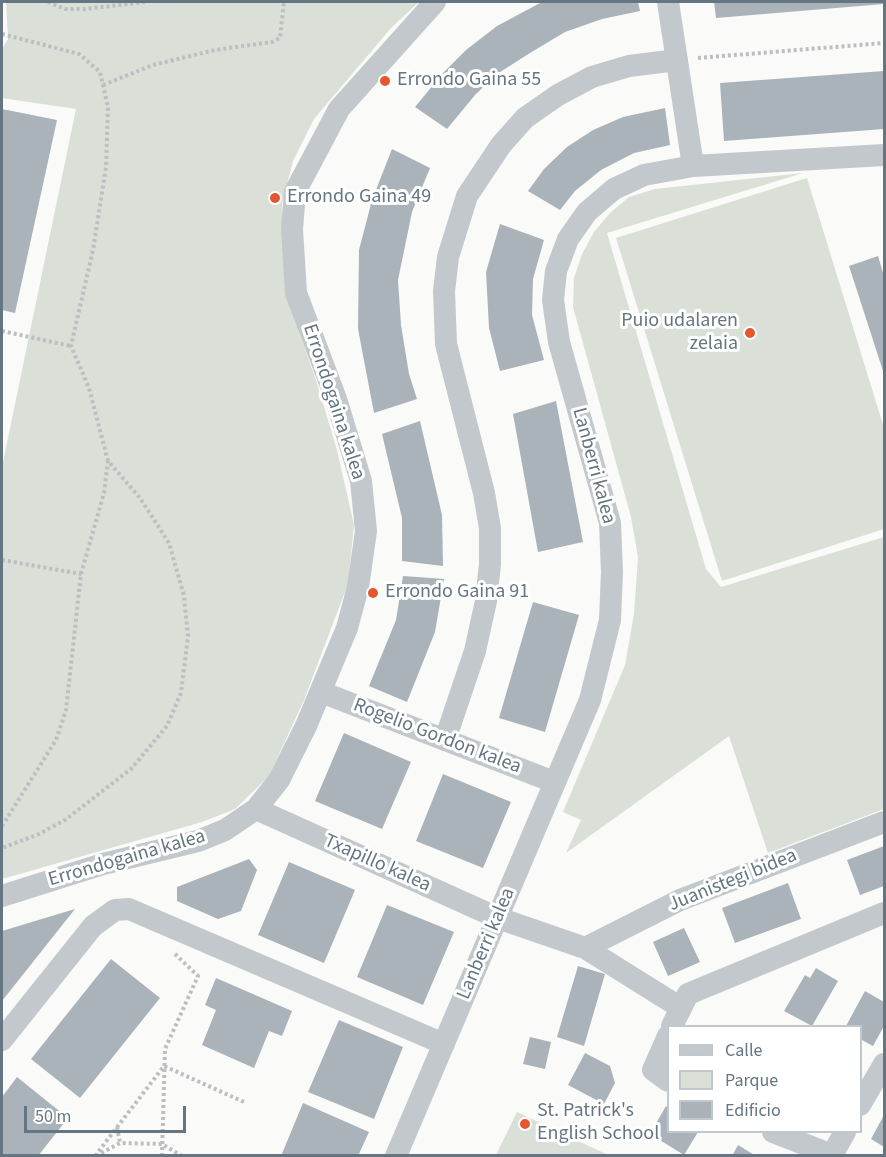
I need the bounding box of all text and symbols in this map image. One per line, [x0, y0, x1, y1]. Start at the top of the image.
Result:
place label: Errondo Gaina 55 [397, 69, 541, 93]
marker: Errondo Gaina 55 [378, 74, 392, 88]
place label: Errondo Gaina 49 [287, 186, 431, 210]
marker: Errondo Gaina 49 [268, 191, 282, 205]
place label: Puio udalaren zelaia [621, 310, 738, 357]
street label: Errondogaina kalea [297, 321, 369, 483]
marker: Puio udalaren zelaia [743, 326, 757, 340]
street label: Lanberri kalea [566, 405, 620, 527]
place label: Errondo Gaina 91 [385, 581, 529, 605]
marker: Errondo Gaina 91 [366, 586, 380, 600]
street label: Rogelio Gordon kalea [350, 694, 524, 780]
street label: Errondogaina kalea [46, 825, 208, 893]
street label: Txapillo kalea [320, 830, 434, 898]
street label: Juanistegi bidea [665, 844, 801, 918]
street label: Lanberri kalea [453, 884, 521, 1004]
legend [667, 1025, 862, 1133]
text: Calle [725, 1038, 762, 1063]
text: Parque [725, 1068, 778, 1093]
scale bar [27, 1094, 189, 1132]
text: Edificio [725, 1098, 781, 1123]
place label: St. Patrick's English School [537, 1100, 659, 1147]
text: 50 m [35, 1104, 71, 1129]
marker: St. Patrick's English School [518, 1117, 532, 1131]

